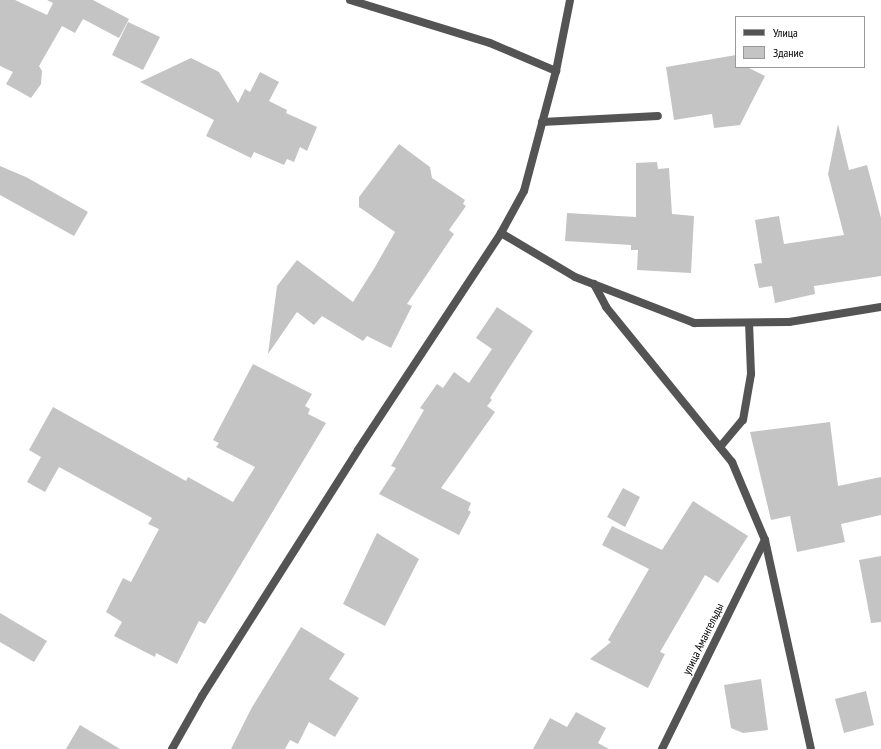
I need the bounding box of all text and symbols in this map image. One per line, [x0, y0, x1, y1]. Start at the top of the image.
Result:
legend [735, 16, 865, 68]
text: Улица [773, 25, 798, 40]
text: Здание [773, 45, 804, 60]
street label: улица Амангельды [679, 601, 727, 677]

